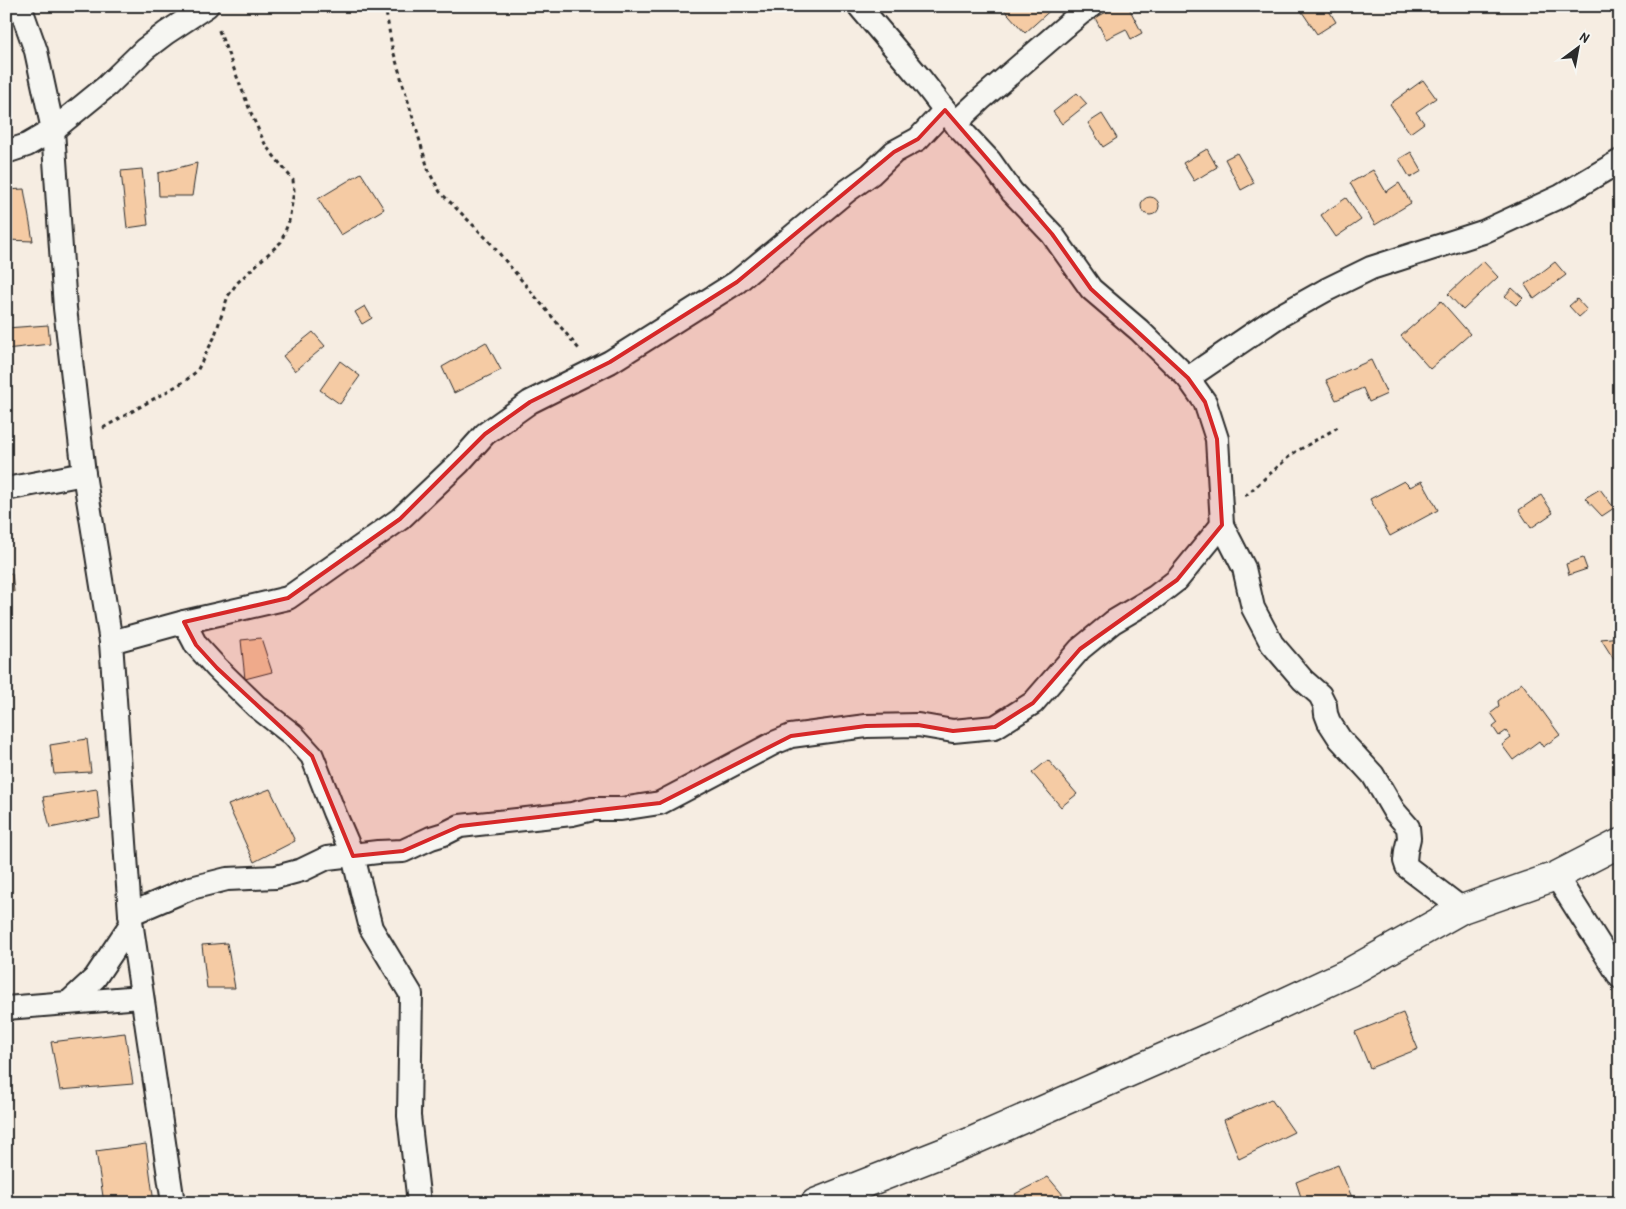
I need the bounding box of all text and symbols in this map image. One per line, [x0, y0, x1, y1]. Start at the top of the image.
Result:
north arrow [1554, 22, 1604, 72]
text: N [1577, 27, 1594, 47]

